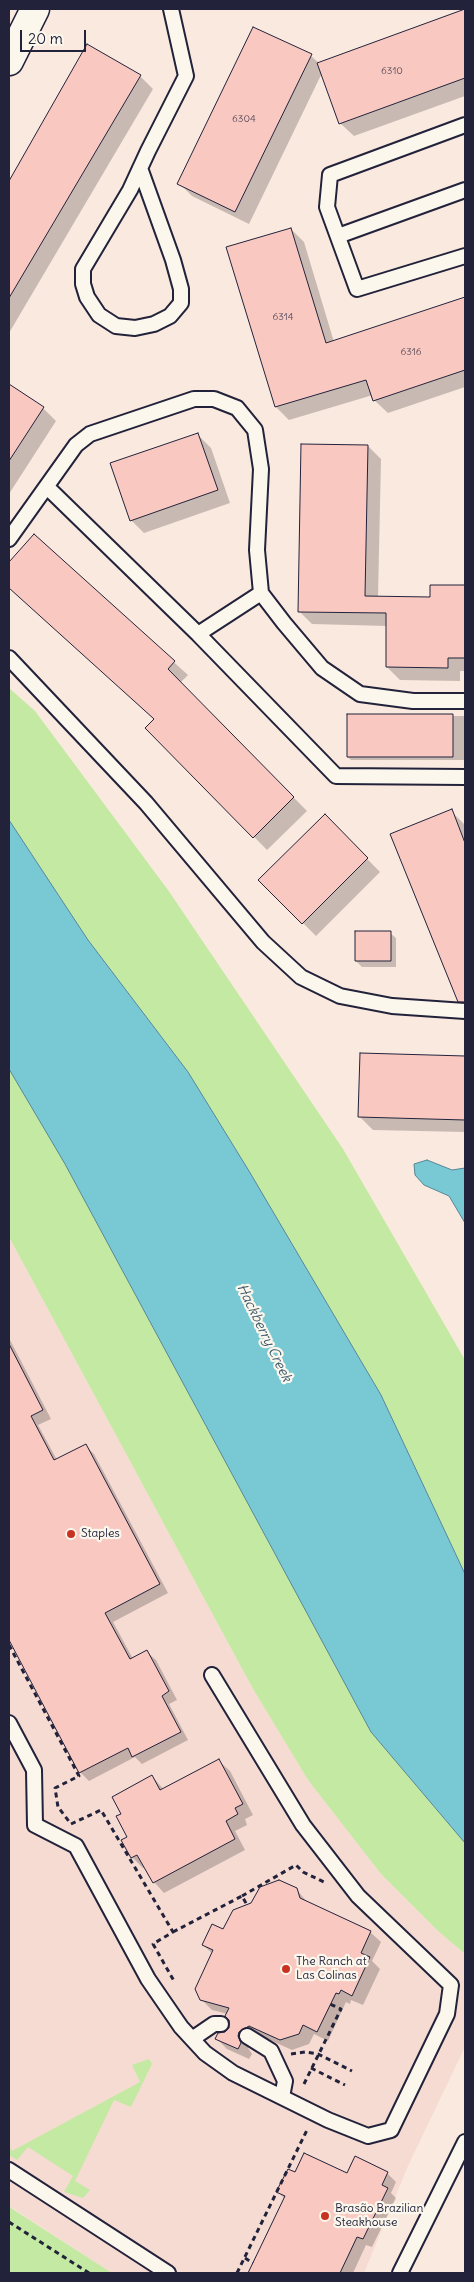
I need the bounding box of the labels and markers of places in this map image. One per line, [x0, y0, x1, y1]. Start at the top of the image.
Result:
place label: Staples [81, 1527, 120, 1541]
marker: Staples [65, 1528, 77, 1540]
place label: The Ranch at Las Colinas [296, 1955, 367, 1983]
marker: The Ranch at Las Colinas [280, 1963, 292, 1975]
place label: Brasão Brazilian Steakhouse [335, 2202, 423, 2230]
marker: Brasão Brazilian Steakhouse [319, 2210, 331, 2222]

